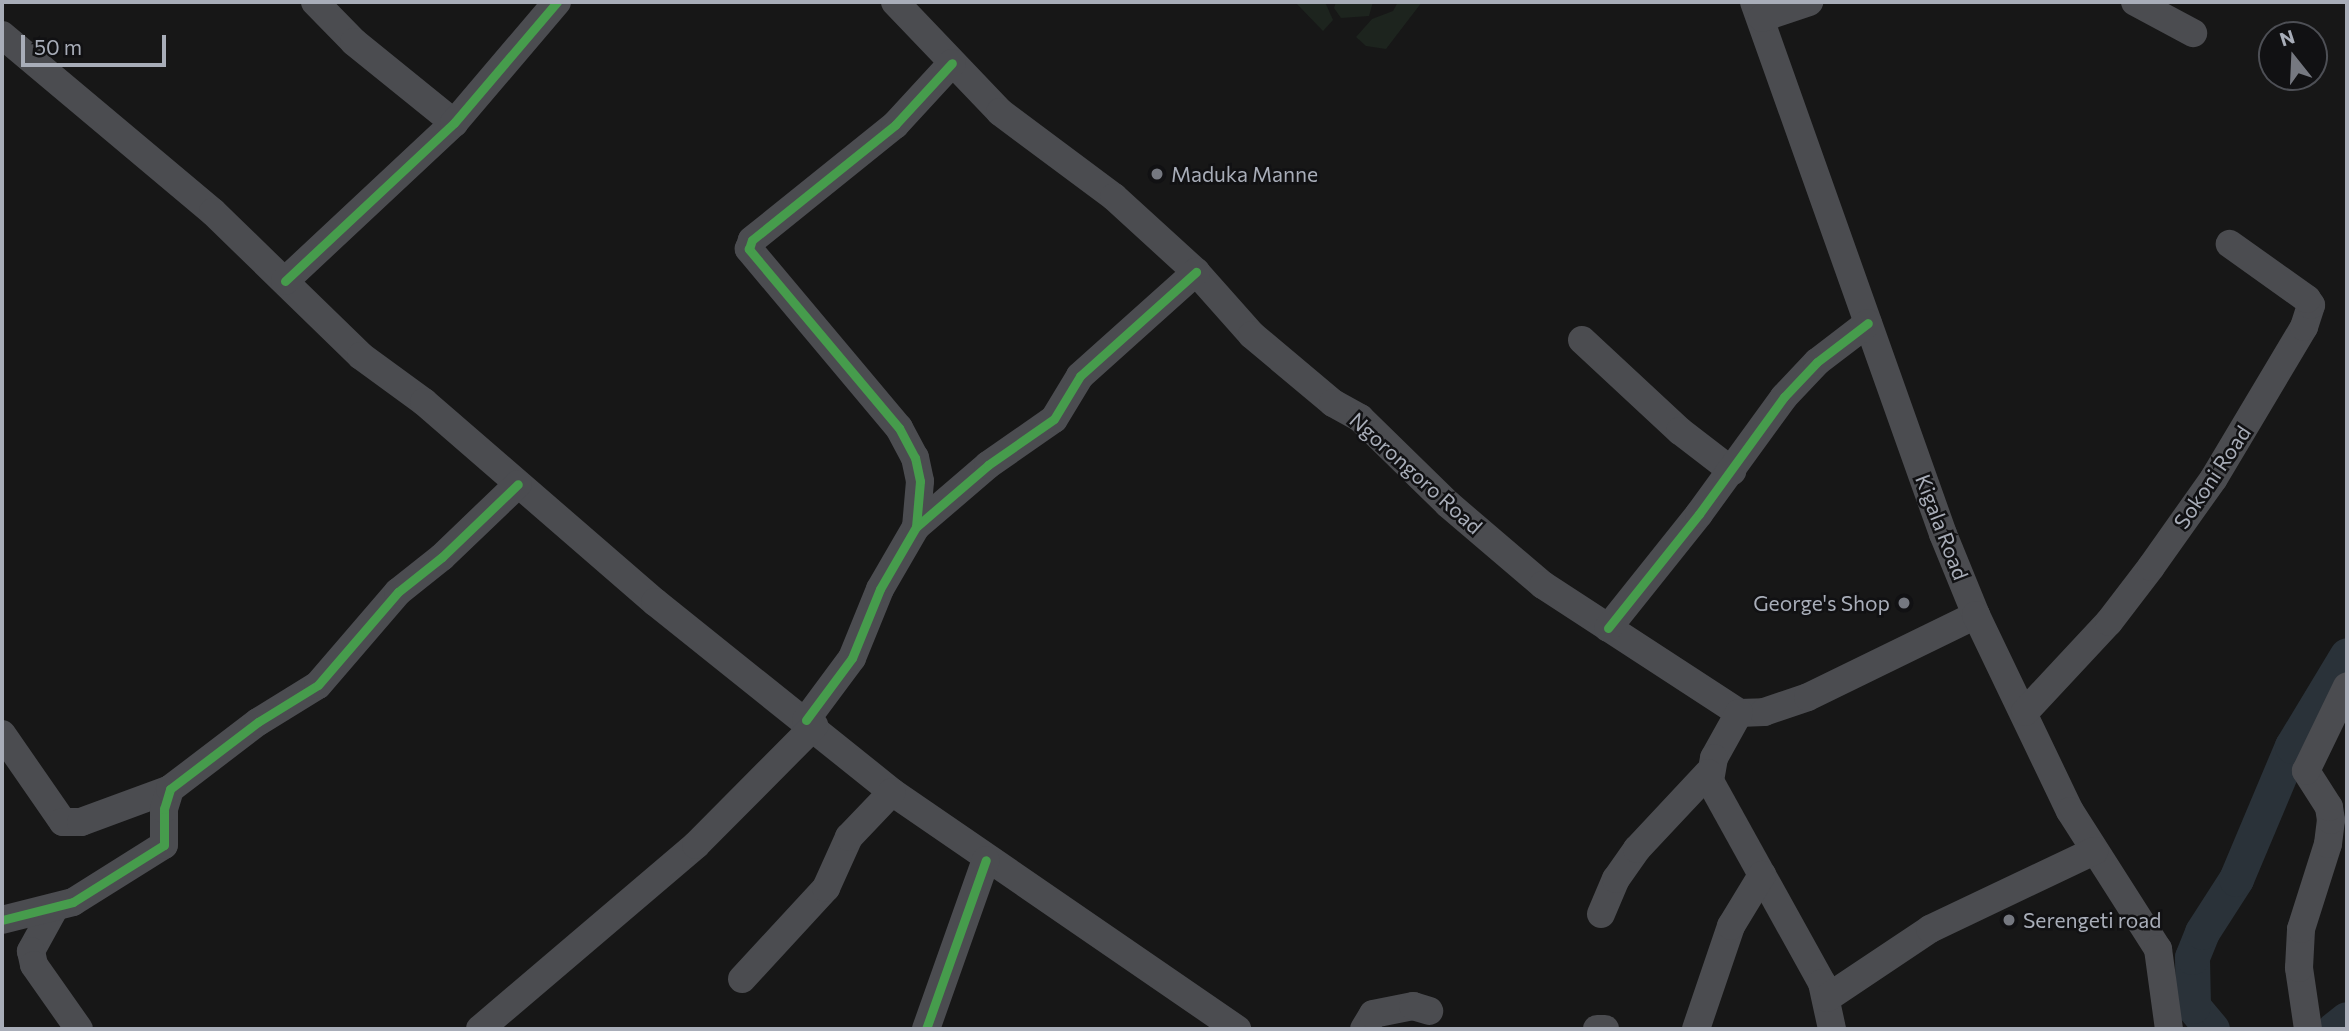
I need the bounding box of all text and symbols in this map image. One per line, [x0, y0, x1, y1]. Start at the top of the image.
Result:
scale bar [24, 21, 170, 65]
north arrow [2258, 21, 2328, 91]
text: N [2277, 24, 2297, 51]
text: 50 m [34, 34, 82, 59]
place label: Maduka Manne [1171, 161, 1318, 187]
marker: Maduka Manne [1149, 166, 1165, 182]
street label: Ngorongoro Road [1345, 407, 1487, 539]
street label: Sokoni Road [2168, 421, 2256, 533]
street label: Kigala Road [1910, 471, 1974, 583]
place label: George's Shop [1753, 590, 1890, 616]
marker: George's Shop [1896, 595, 1912, 611]
place label: Serengeti road [2023, 907, 2161, 933]
marker: Serengeti road [2001, 912, 2017, 928]

